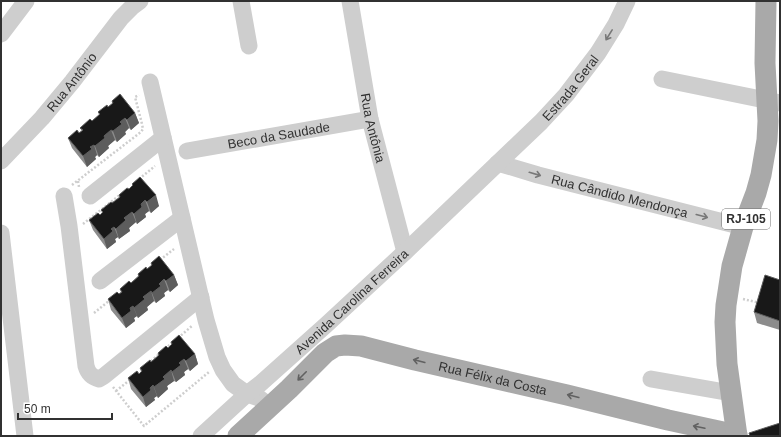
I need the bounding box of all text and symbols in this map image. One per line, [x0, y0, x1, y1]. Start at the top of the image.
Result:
one-way arrow [605, 29, 613, 40]
street label: Rua Antônio [44, 50, 100, 115]
street label: Estrada Geral [539, 52, 602, 124]
street label: Rua Antônia [358, 92, 388, 165]
street label: Beco da Saudade [226, 119, 331, 152]
one-way arrow [528, 171, 541, 178]
street label: Rua Cândido Mendonça [550, 172, 690, 221]
road number: RJ-105 [722, 209, 770, 229]
one-way arrow [695, 213, 708, 221]
street label: Avenida Carolina Ferreira [292, 245, 412, 357]
one-way arrow [412, 356, 425, 364]
street label: Rua Félix da Costa [437, 359, 549, 398]
one-way arrow [297, 371, 307, 381]
one-way arrow [566, 392, 579, 399]
scale bar [18, 395, 112, 421]
text: 50 m [24, 402, 51, 416]
one-way arrow [693, 422, 706, 430]

